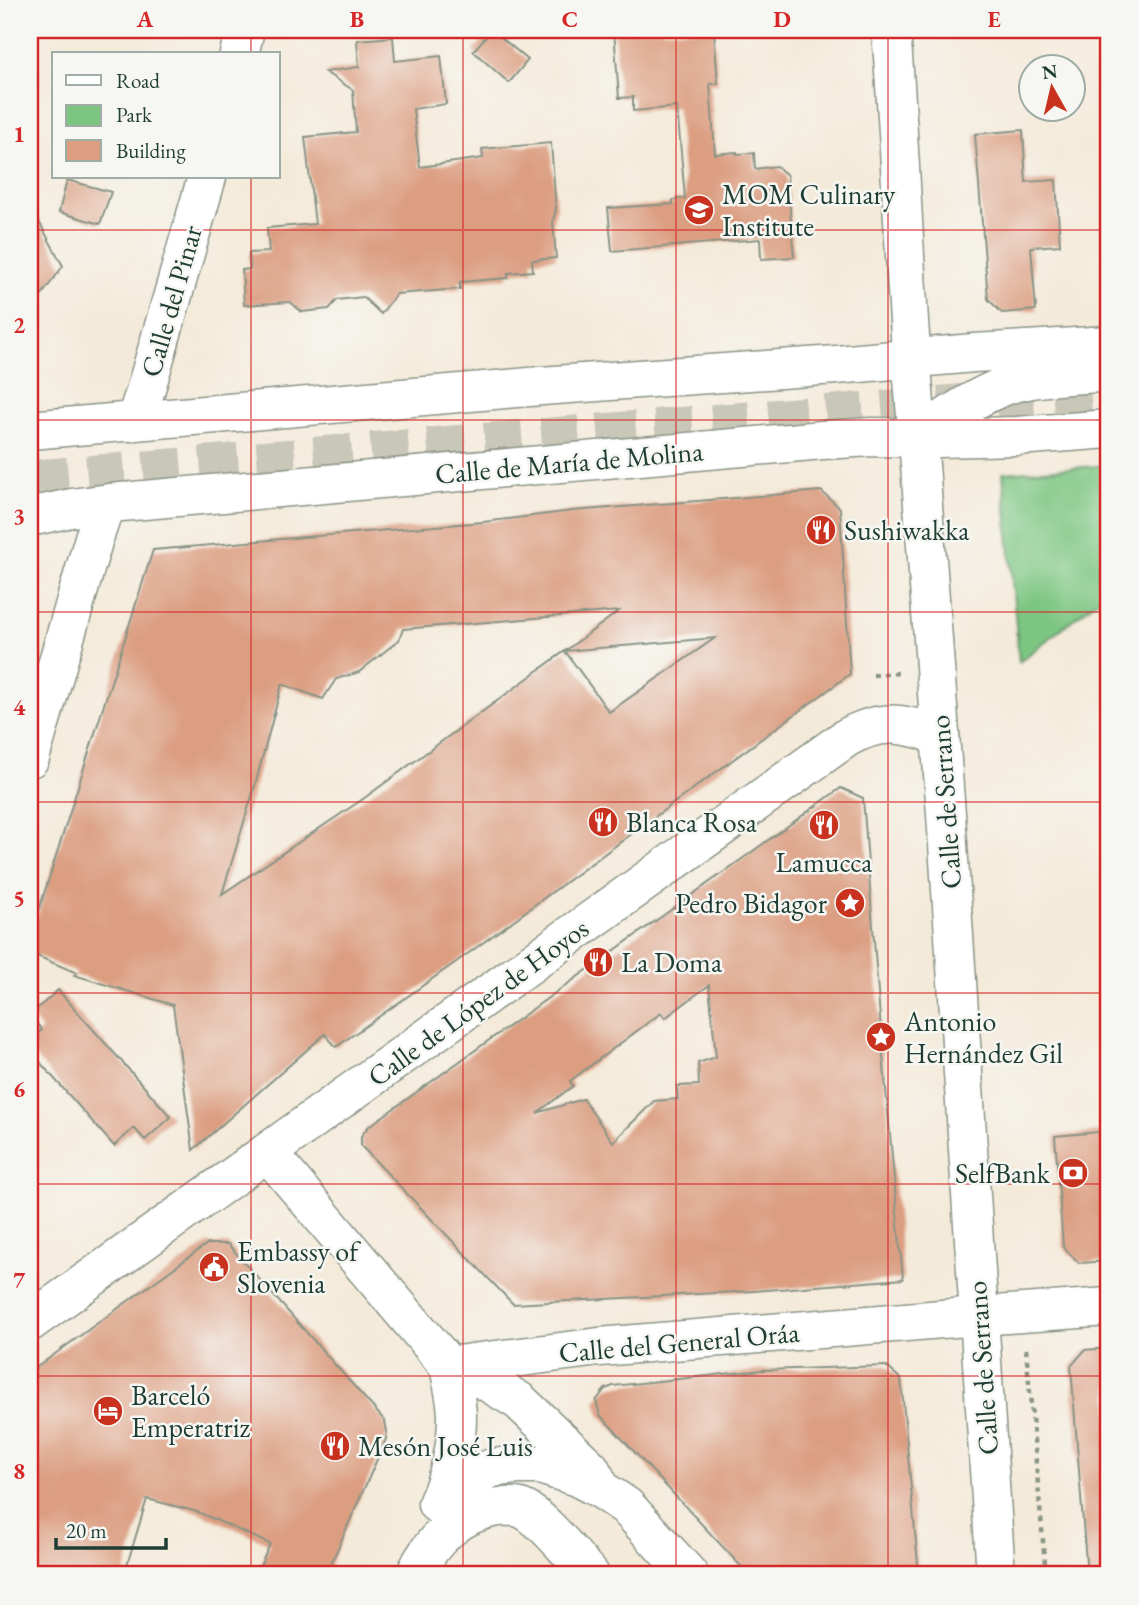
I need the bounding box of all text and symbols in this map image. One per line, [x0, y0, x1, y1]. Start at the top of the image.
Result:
text: A [136, 4, 154, 34]
text: B [350, 4, 364, 34]
text: C [562, 4, 578, 34]
text: D [773, 4, 791, 34]
text: E [987, 4, 1001, 34]
legend [52, 52, 280, 178]
north arrow [1016, 52, 1086, 122]
text: N [1040, 58, 1060, 85]
text: Road [116, 67, 160, 94]
text: Park [116, 101, 153, 128]
text: 1 [13, 119, 25, 149]
text: Building [116, 137, 186, 164]
place label: MOM Culinary Institute [722, 176, 896, 244]
school or university icon: MOM Culinary Institute [682, 193, 716, 227]
street label: Calle del Pinar [132, 220, 210, 381]
text: 2 [13, 310, 25, 340]
street label: Calle de María de Molina [434, 432, 705, 492]
text: 3 [13, 501, 25, 531]
place label: Sushiwakka [844, 512, 970, 548]
restaurant icon: Sushiwakka [804, 513, 838, 547]
text: 4 [13, 692, 26, 722]
street label: Calle de Serrano [921, 714, 969, 890]
place label: Blanca Rosa [626, 804, 758, 840]
restaurant icon: Blanca Rosa [586, 805, 620, 839]
restaurant icon: Lamucca [807, 808, 841, 842]
place label: Lamucca [775, 844, 873, 880]
text: 5 [13, 883, 25, 913]
place label: Pedro Bidagor [675, 885, 828, 921]
place icon: Pedro Bidagor [833, 886, 867, 920]
street label: Calle de López de Hoyos [360, 910, 596, 1094]
place label: La Doma [621, 944, 723, 980]
restaurant icon: La Doma [581, 945, 615, 979]
place label: Antonio Hernández Gil [903, 1003, 1063, 1071]
place icon: Antonio Hernández Gil [864, 1020, 898, 1054]
text: 6 [13, 1074, 25, 1104]
place label: SelfBank [955, 1155, 1051, 1191]
bank icon: SelfBank [1056, 1156, 1090, 1190]
place label: Embassy of Slovenia [237, 1233, 361, 1301]
public building icon: Embassy of Slovenia [197, 1250, 231, 1284]
text: 7 [13, 1265, 26, 1295]
street label: Calle de Serrano [958, 1280, 1006, 1456]
street label: Calle del General Oráa [557, 1313, 802, 1370]
place label: Barceló Emperatriz [131, 1377, 251, 1445]
hotel icon: Barceló Emperatriz [91, 1394, 125, 1428]
place label: Mesón José Luis [358, 1428, 533, 1464]
restaurant icon: Mesón José Luis [318, 1429, 352, 1463]
text: 8 [13, 1456, 25, 1486]
scale bar [56, 1507, 166, 1551]
text: 20 m [66, 1517, 107, 1544]

